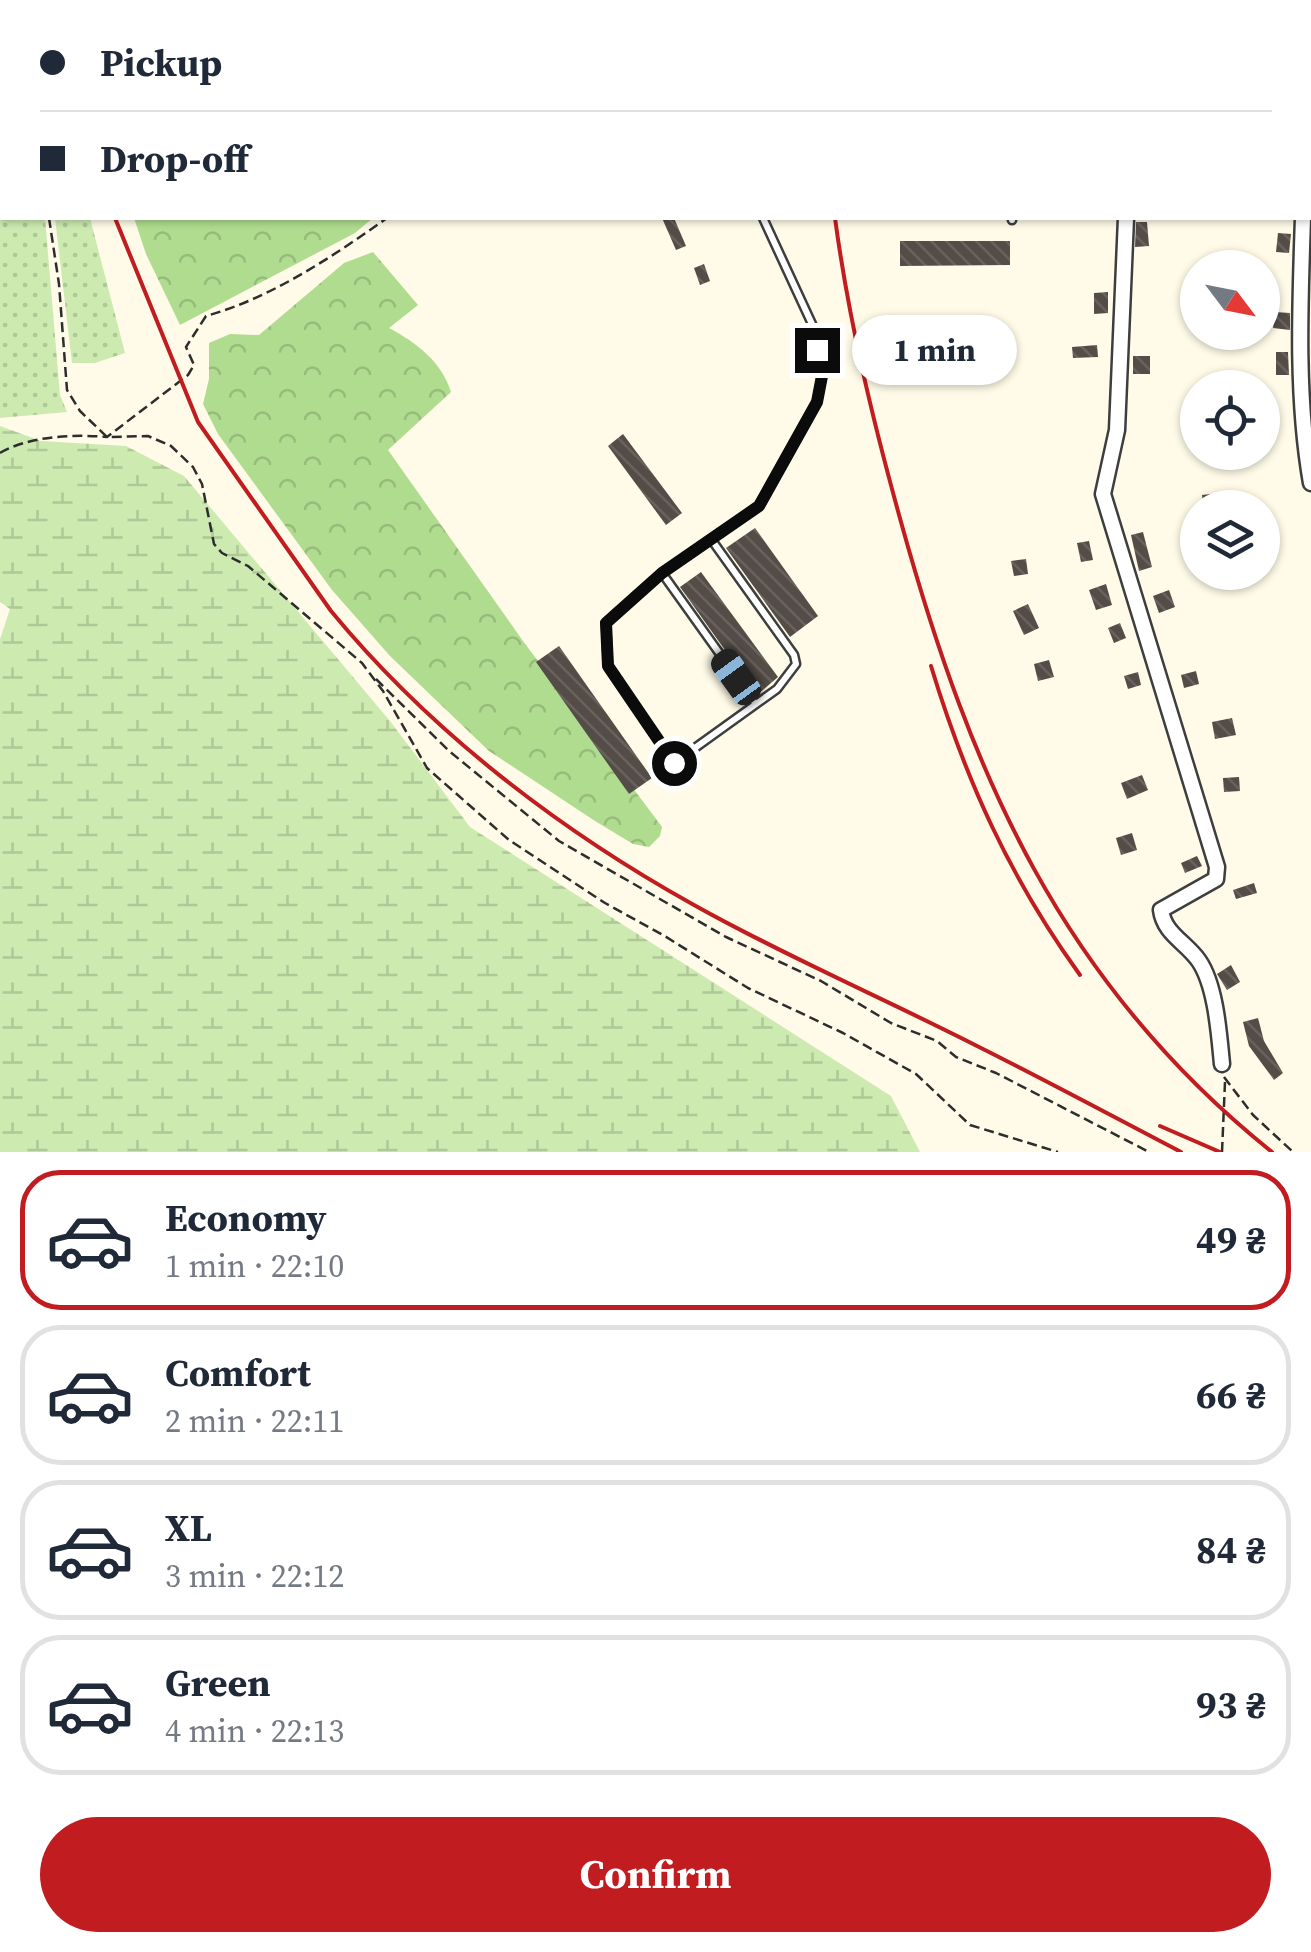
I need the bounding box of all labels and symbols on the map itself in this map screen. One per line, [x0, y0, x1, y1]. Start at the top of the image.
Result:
north arrow [1180, 250, 1280, 350]
callout: 1 min [852, 315, 1017, 385]
route end [795, 328, 840, 373]
car [706, 644, 766, 710]
route start [652, 741, 697, 786]

